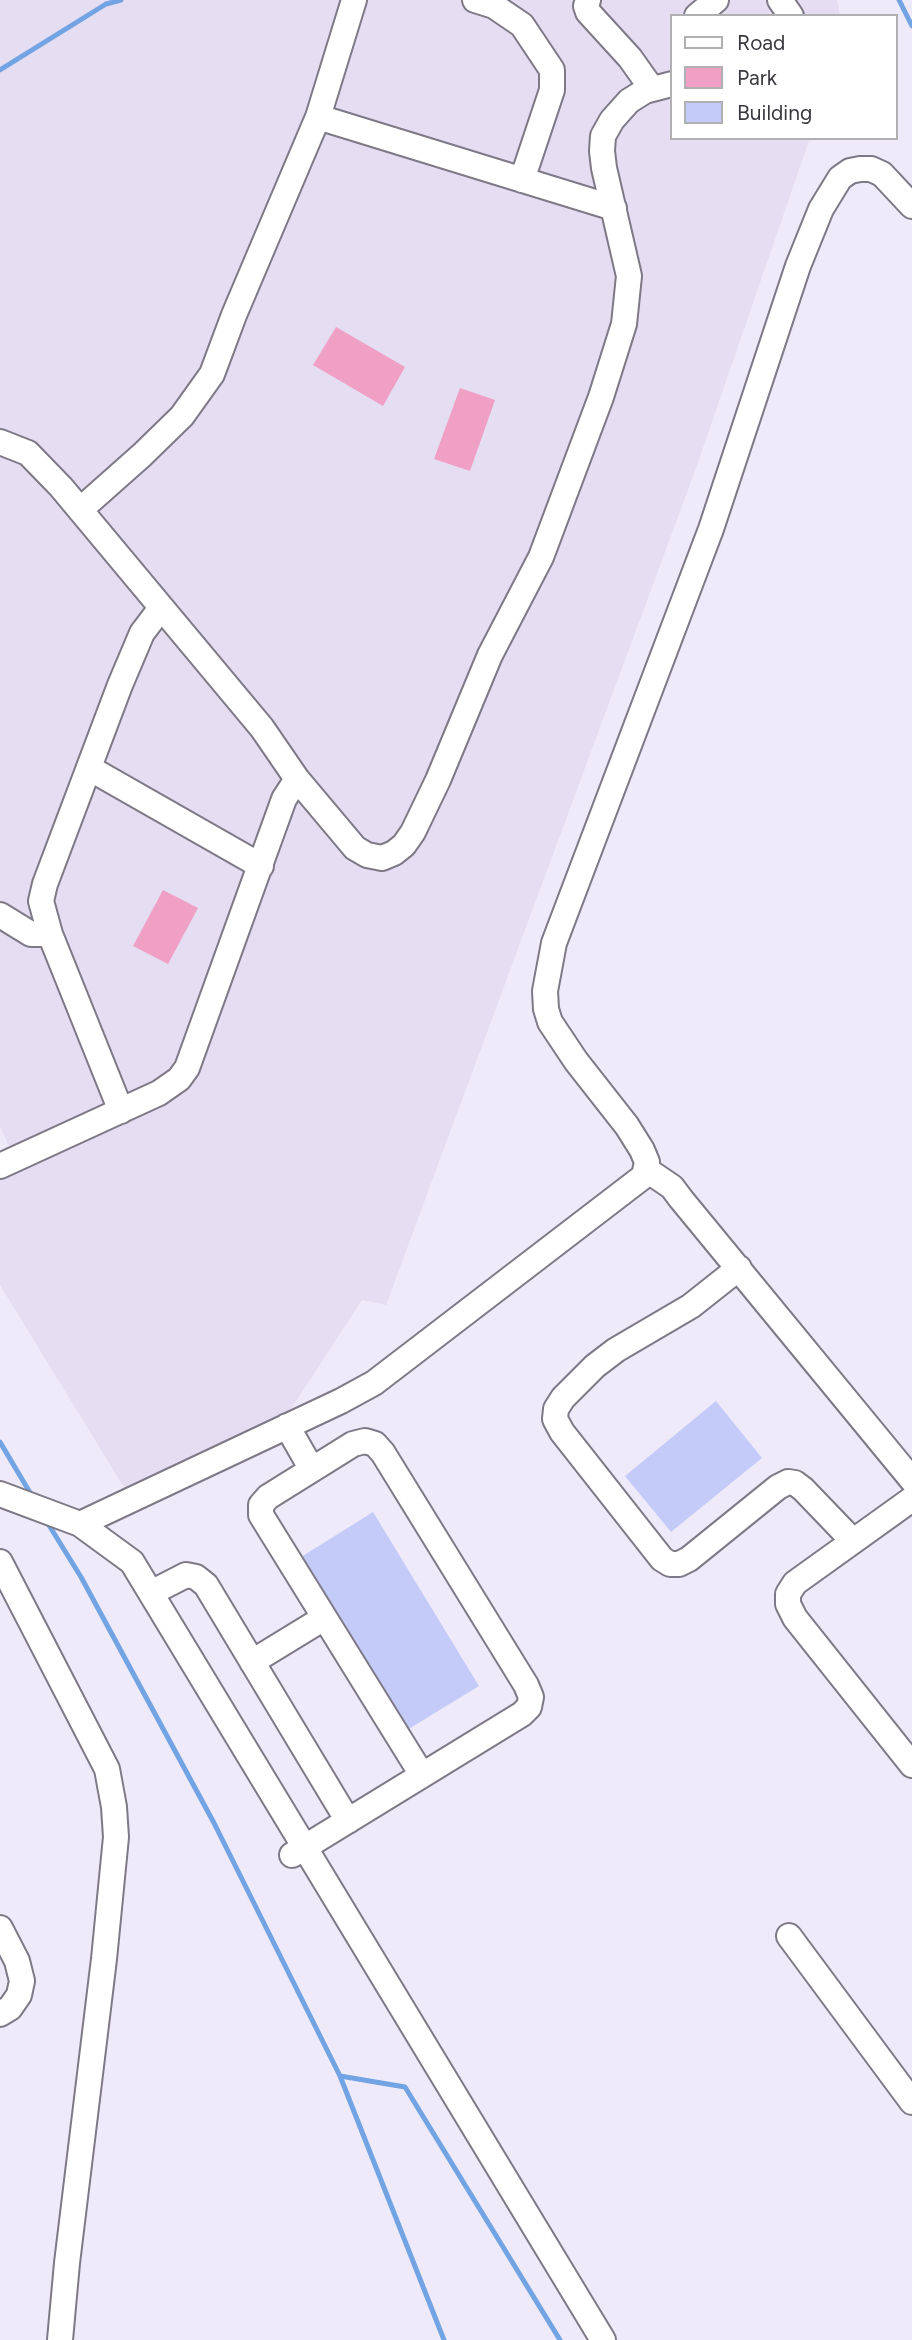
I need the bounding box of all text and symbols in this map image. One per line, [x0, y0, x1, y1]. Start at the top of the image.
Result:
legend [670, 14, 898, 140]
text: Road [737, 30, 785, 55]
text: Park [737, 65, 777, 90]
text: Building [737, 100, 812, 125]

